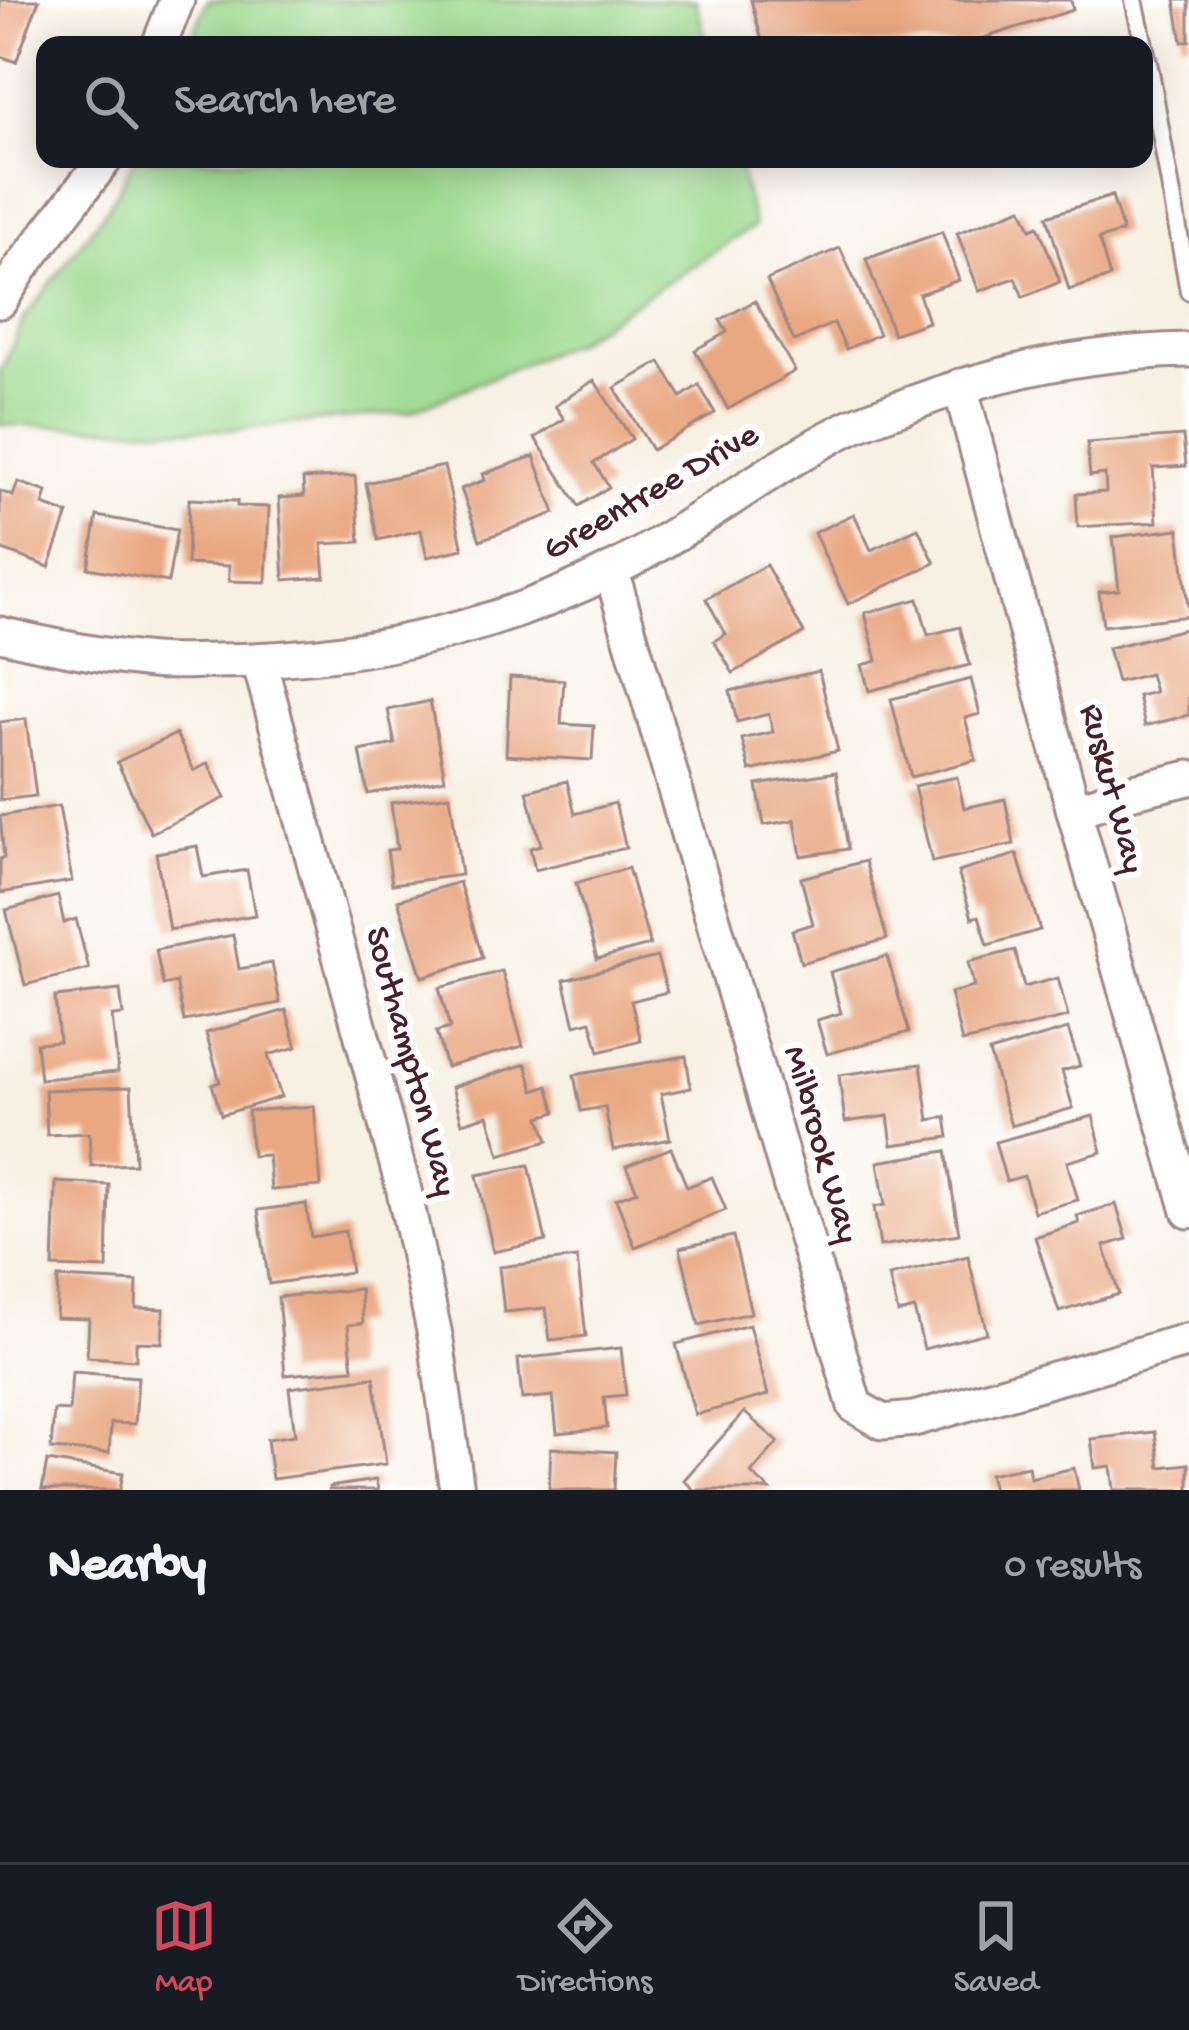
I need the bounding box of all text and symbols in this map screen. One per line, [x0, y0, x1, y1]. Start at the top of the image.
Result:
search box [36, 36, 1153, 168]
icon: search [78, 69, 144, 135]
text: Search here [174, 76, 396, 129]
street label: Greentree Drive [537, 415, 768, 573]
street label: Ruskut Way [1067, 700, 1153, 879]
street label: Southampton Way [352, 923, 466, 1202]
street label: Milbrook Way [770, 1042, 868, 1249]
text: Nearby [48, 1538, 206, 1598]
text: 0 results [1004, 1545, 1141, 1591]
tab: Map [151, 1893, 217, 2003]
tab: Directions [518, 1893, 652, 2003]
tab: Saved [954, 1893, 1038, 2003]

